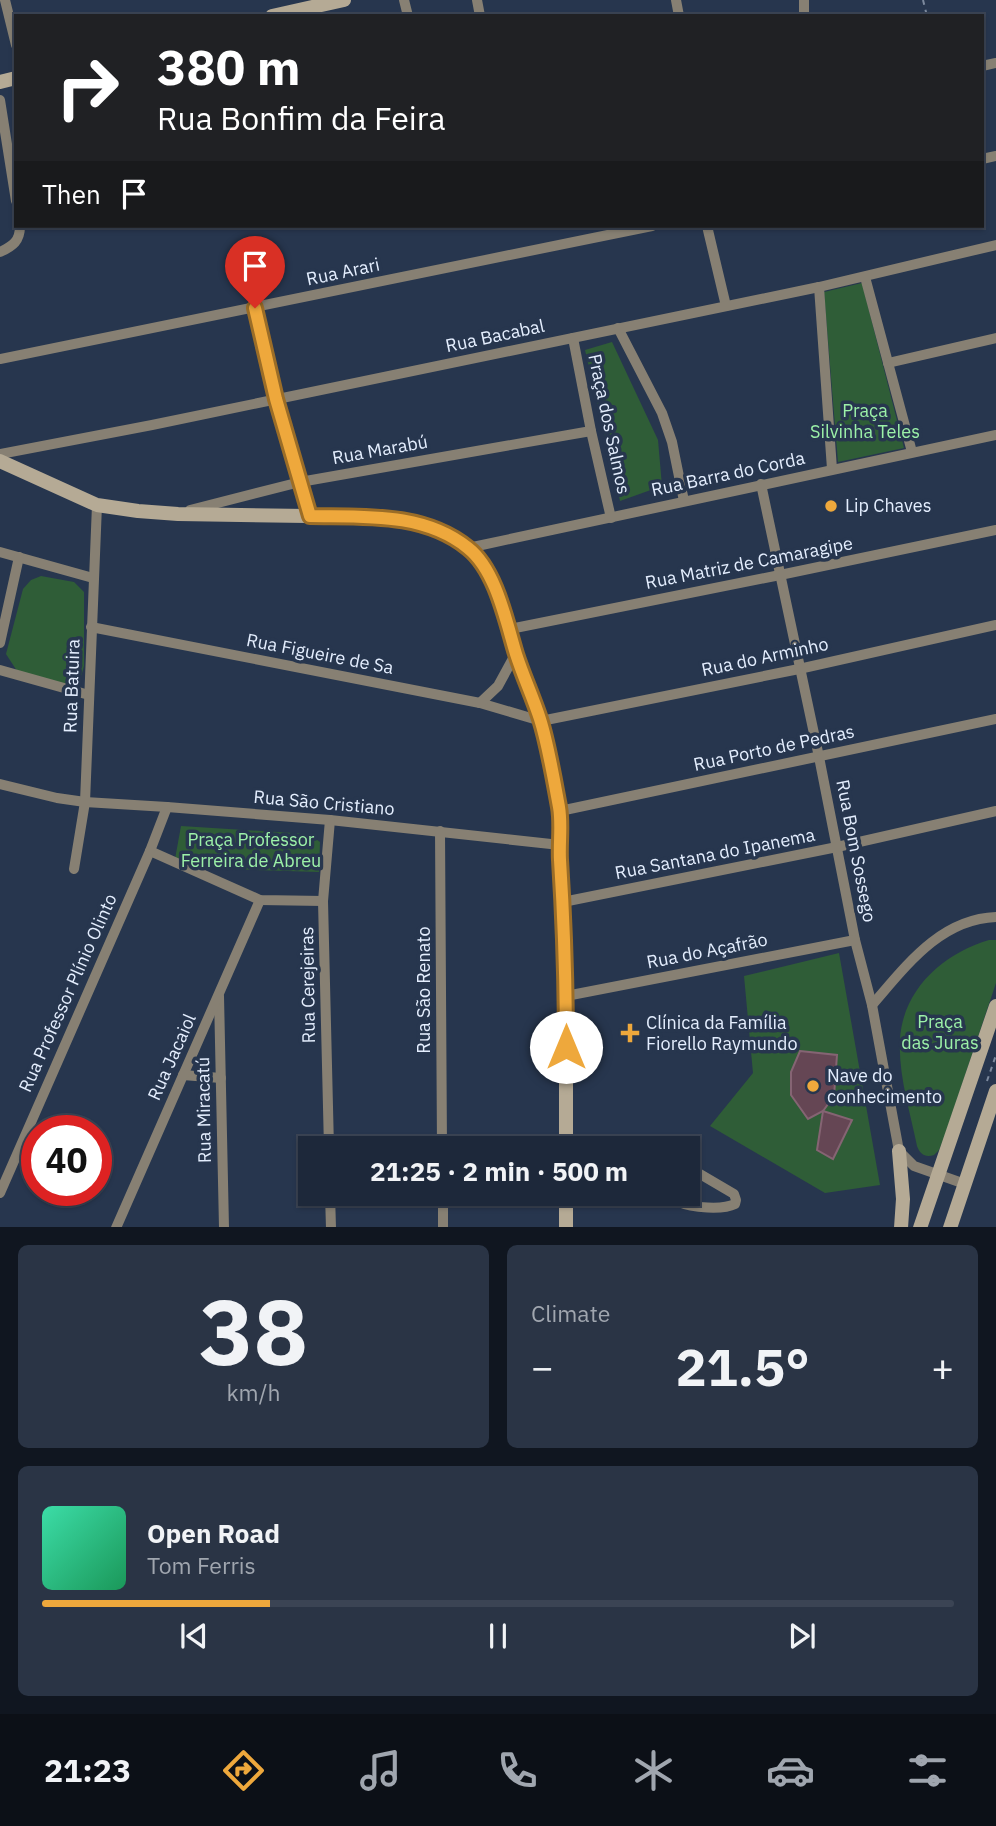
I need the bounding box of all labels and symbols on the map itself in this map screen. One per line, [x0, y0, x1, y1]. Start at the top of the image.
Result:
pin [225, 236, 285, 308]
street label: Rua Arari [304, 253, 382, 290]
street label: Rua Bacabal [443, 314, 547, 357]
street label: Praça dos Salmos [583, 352, 636, 496]
park label: Praça Silvinha Teles [810, 399, 920, 443]
street label: Rua Marabú [330, 430, 430, 469]
street label: Rua Barra do Corda [649, 446, 807, 501]
place label: Lip Chaves [845, 494, 931, 517]
marker: Lip Chaves [823, 498, 839, 514]
street label: Rua Matriz de Camaragipe [643, 531, 855, 594]
street label: Rua Figueire de Sa [245, 628, 396, 679]
street label: Rua do Arminho [699, 632, 831, 681]
street label: Rua Batuira [58, 638, 85, 733]
street label: Rua Porto de Pedras [691, 719, 856, 776]
street label: Rua Bom Sossego [831, 778, 882, 924]
street label: Rua São Cristiano [252, 785, 396, 820]
street label: Rua Santana do Ipanema [613, 823, 817, 884]
park label: Praça Professor Ferreira de Abreu [181, 828, 321, 872]
street label: Rua Professor Plínio Olinto [13, 890, 122, 1096]
street label: Rua Cerejeiras [295, 926, 320, 1044]
street label: Rua São Renato [412, 926, 435, 1054]
street label: Rua do Açafrão [645, 928, 769, 973]
street label: Rua Jacaiol [142, 1010, 201, 1104]
position arrow [529, 1010, 603, 1084]
park label: Praça das Juras [901, 1010, 979, 1054]
place label: Clínica da Família Fiorello Raymundo [646, 1011, 798, 1055]
marker: Clínica da Família Fiorello Raymundo [620, 1023, 640, 1043]
street label: Rua Miracatú [191, 1057, 216, 1163]
place label: Nave do conhecimento [827, 1064, 942, 1108]
marker: Nave do conhecimento [805, 1078, 821, 1094]
speed limit sign: 40 [21, 1115, 112, 1206]

